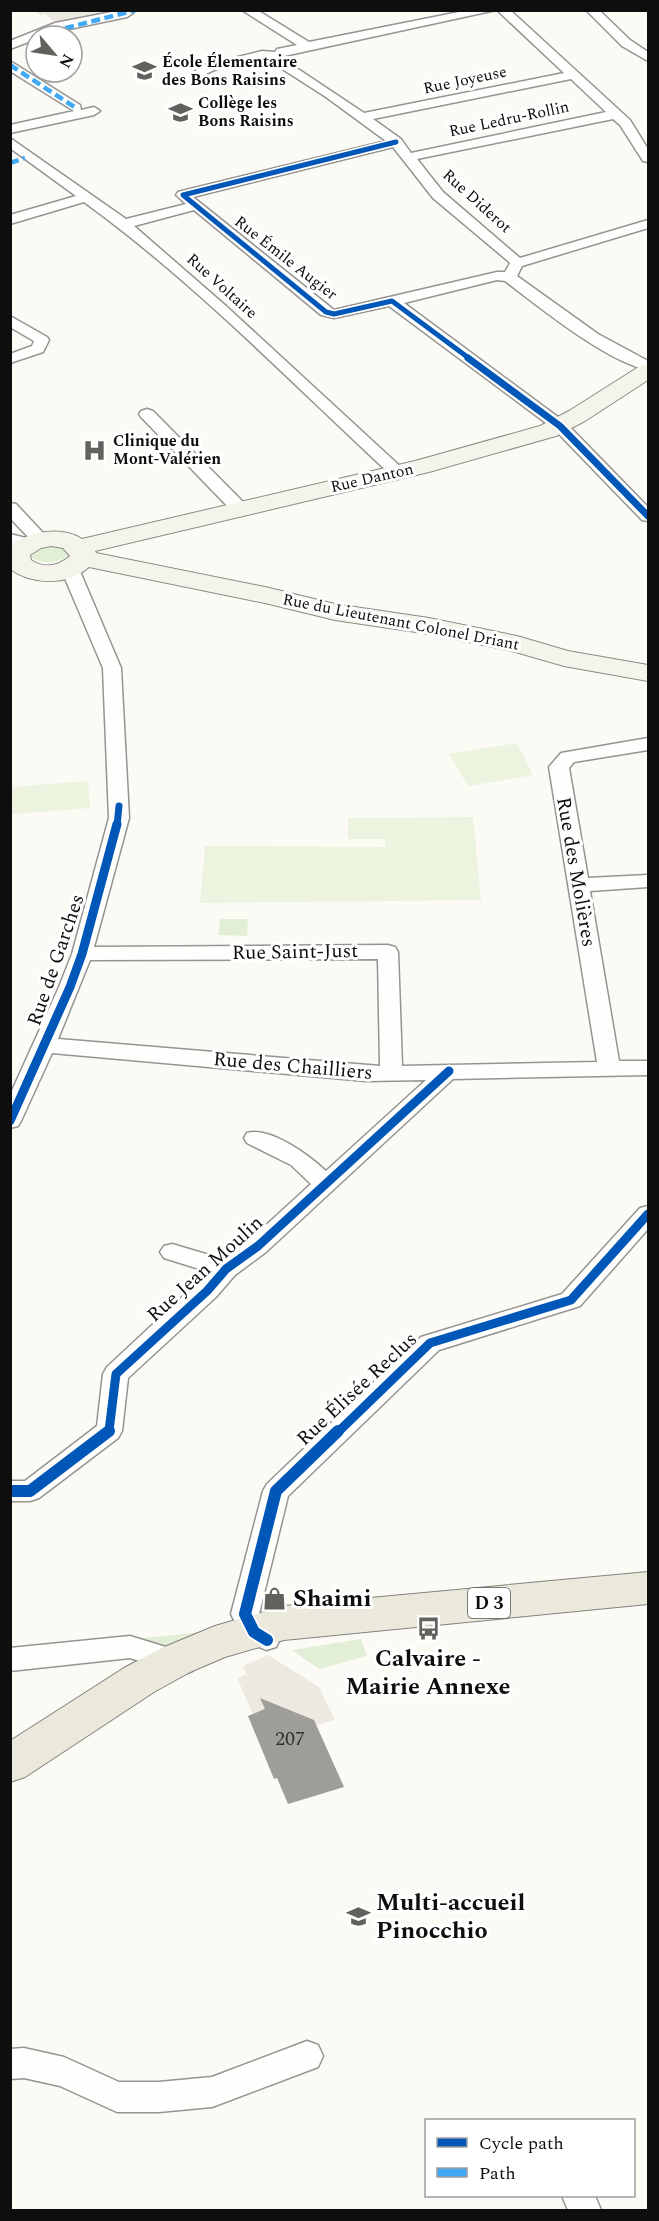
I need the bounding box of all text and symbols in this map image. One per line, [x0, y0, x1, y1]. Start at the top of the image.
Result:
north arrow [24, 24, 84, 84]
text: N [53, 49, 80, 72]
place label: École Élementaire des Bons Raisins [162, 50, 297, 92]
school or university icon: École Élementaire des Bons Raisins [131, 58, 157, 84]
street label: Rue Joyeuse [421, 59, 509, 101]
place label: Collège les Bons Raisins [198, 91, 294, 133]
street label: Rue Ledru-Rollin [447, 95, 571, 143]
school or university icon: Collège les Bons Raisins [167, 99, 193, 125]
street label: Rue Diderot [437, 163, 517, 239]
street label: Rue Émile Augier [229, 210, 343, 306]
street label: Rue Voltaire [181, 248, 263, 324]
place label: Clinique du Mont-Valérien [113, 429, 221, 471]
hospital icon: Clinique du Mont-Valérien [82, 437, 108, 463]
street label: Rue Danton [328, 457, 416, 499]
street label: Rue du Lieutenant Colonel Driant [281, 587, 522, 657]
street label: Rue des Molières [548, 795, 604, 949]
street label: Rue de Garches [19, 890, 93, 1030]
street label: Rue Saint-Just [232, 936, 358, 968]
street label: Rue des Chailliers [212, 1044, 374, 1088]
street label: Rue Jean Moulin [140, 1208, 270, 1330]
street label: Rue Élisée Reclus [290, 1325, 424, 1453]
place label: Shaimi [293, 1581, 371, 1617]
shop icon: Shaimi [262, 1586, 288, 1612]
road number: D 3 [468, 1588, 510, 1618]
bus stop icon: Calvaire - Mairie Annexe [415, 1616, 441, 1642]
place label: Calvaire - Mairie Annexe [345, 1641, 511, 1705]
house number: 207 [275, 1724, 305, 1754]
place label: Multi-accueil Pinocchio [376, 1885, 525, 1949]
school or university icon: Multi-accueil Pinocchio [345, 1904, 371, 1930]
legend [425, 2119, 635, 2197]
text: Cycle path [479, 2130, 564, 2157]
text: Path [479, 2160, 516, 2187]

